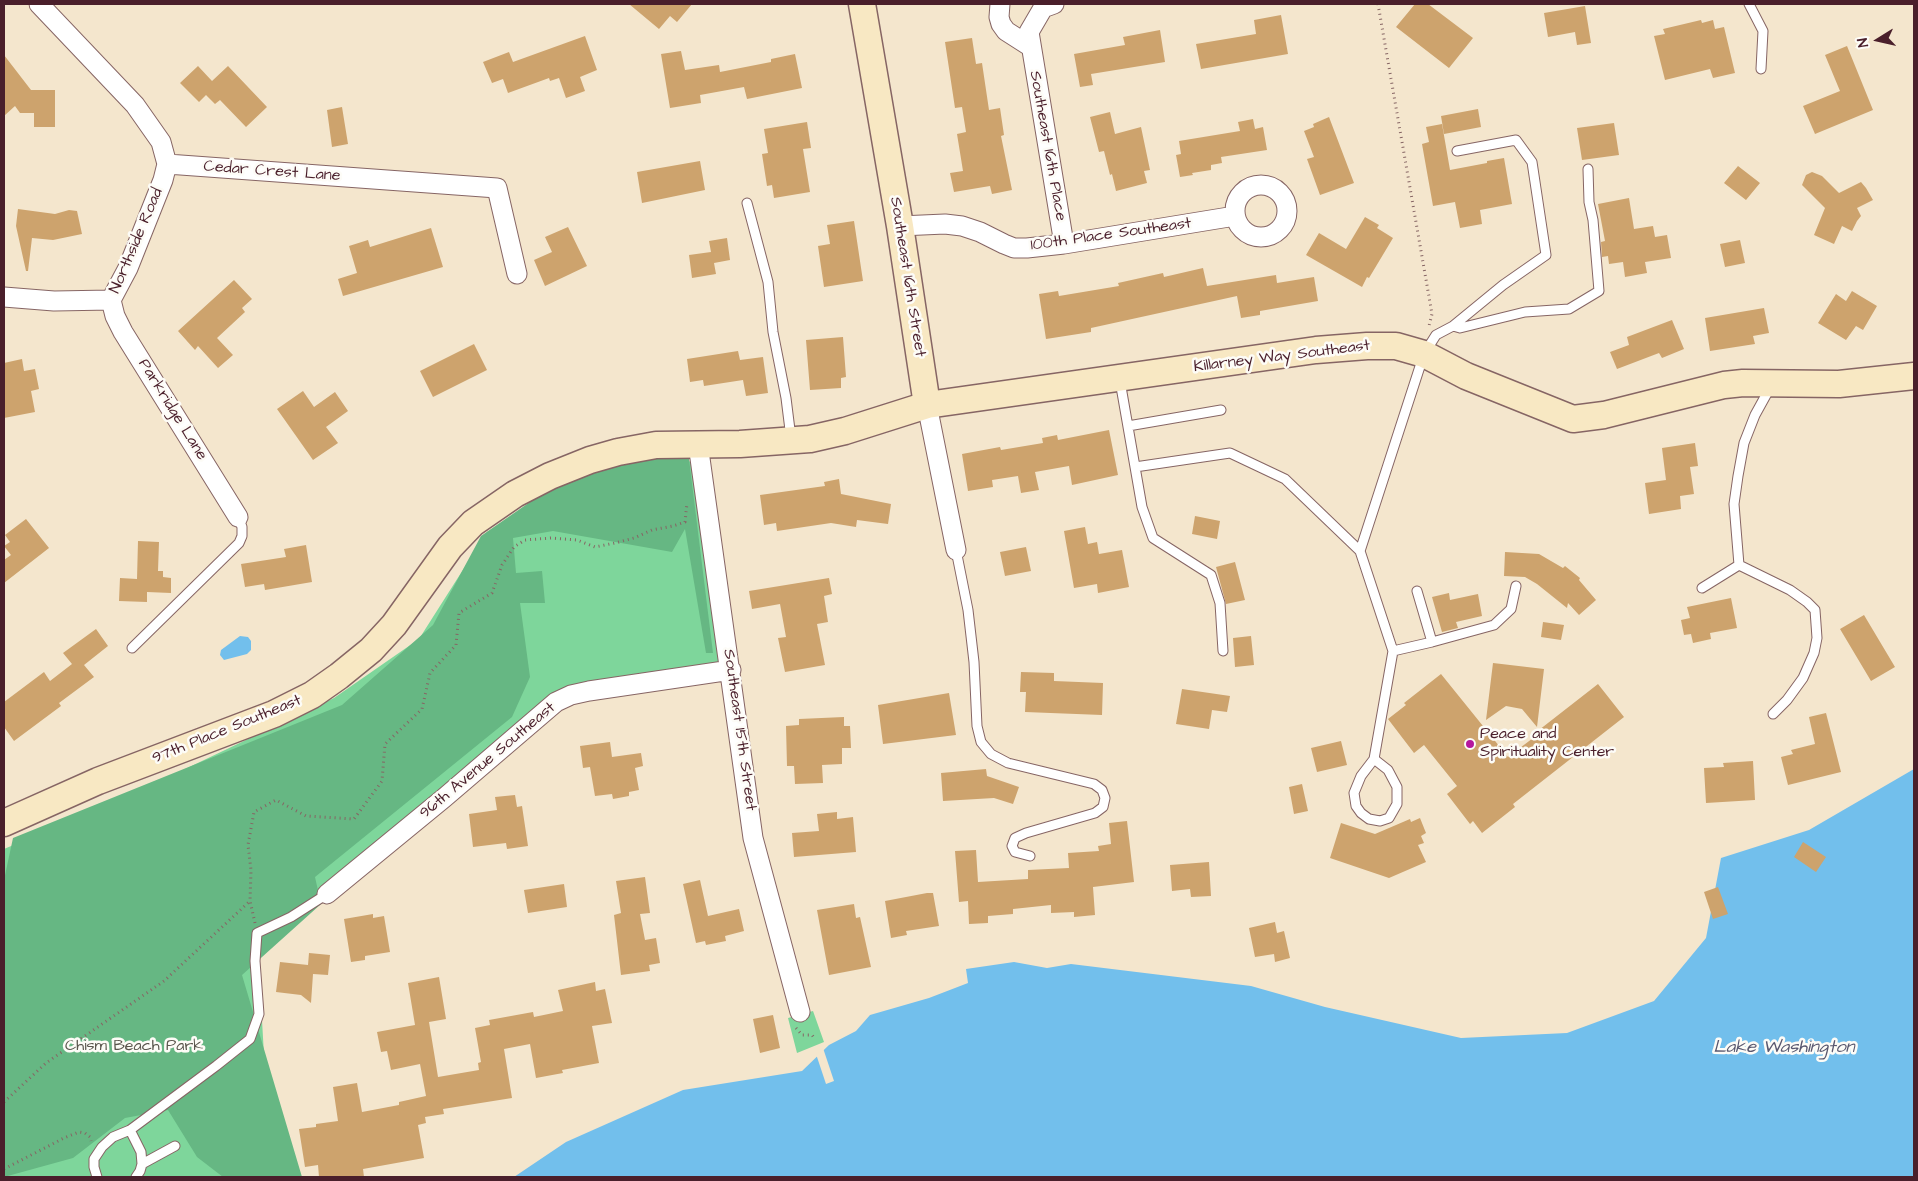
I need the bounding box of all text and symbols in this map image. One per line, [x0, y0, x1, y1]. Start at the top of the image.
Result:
north arrow [1853, 15, 1903, 65]
text: N [1853, 37, 1874, 49]
street label: Southeast 16th Place [1024, 69, 1070, 223]
street label: Cedar Crest Lane [203, 158, 341, 186]
street label: Northside Road [106, 185, 168, 297]
street label: Southeast 16th Street [885, 196, 929, 358]
street label: 100th Place Southeast [1029, 214, 1193, 256]
street label: Killarney Way Southeast [1193, 337, 1371, 377]
street label: Parkridge Lane [133, 356, 211, 464]
street label: Southeast 15th Street [718, 648, 760, 812]
street label: 97th Place Southeast [150, 691, 304, 769]
street label: 96th Avenue Southeast [416, 699, 560, 823]
place label: Peace and Spirituality Center [1480, 725, 1614, 763]
marker: Peace and Spirituality Center [1464, 738, 1476, 750]
park label: Chism Beach Park [65, 1037, 203, 1057]
water label: Lake Washington [1713, 1037, 1855, 1059]

